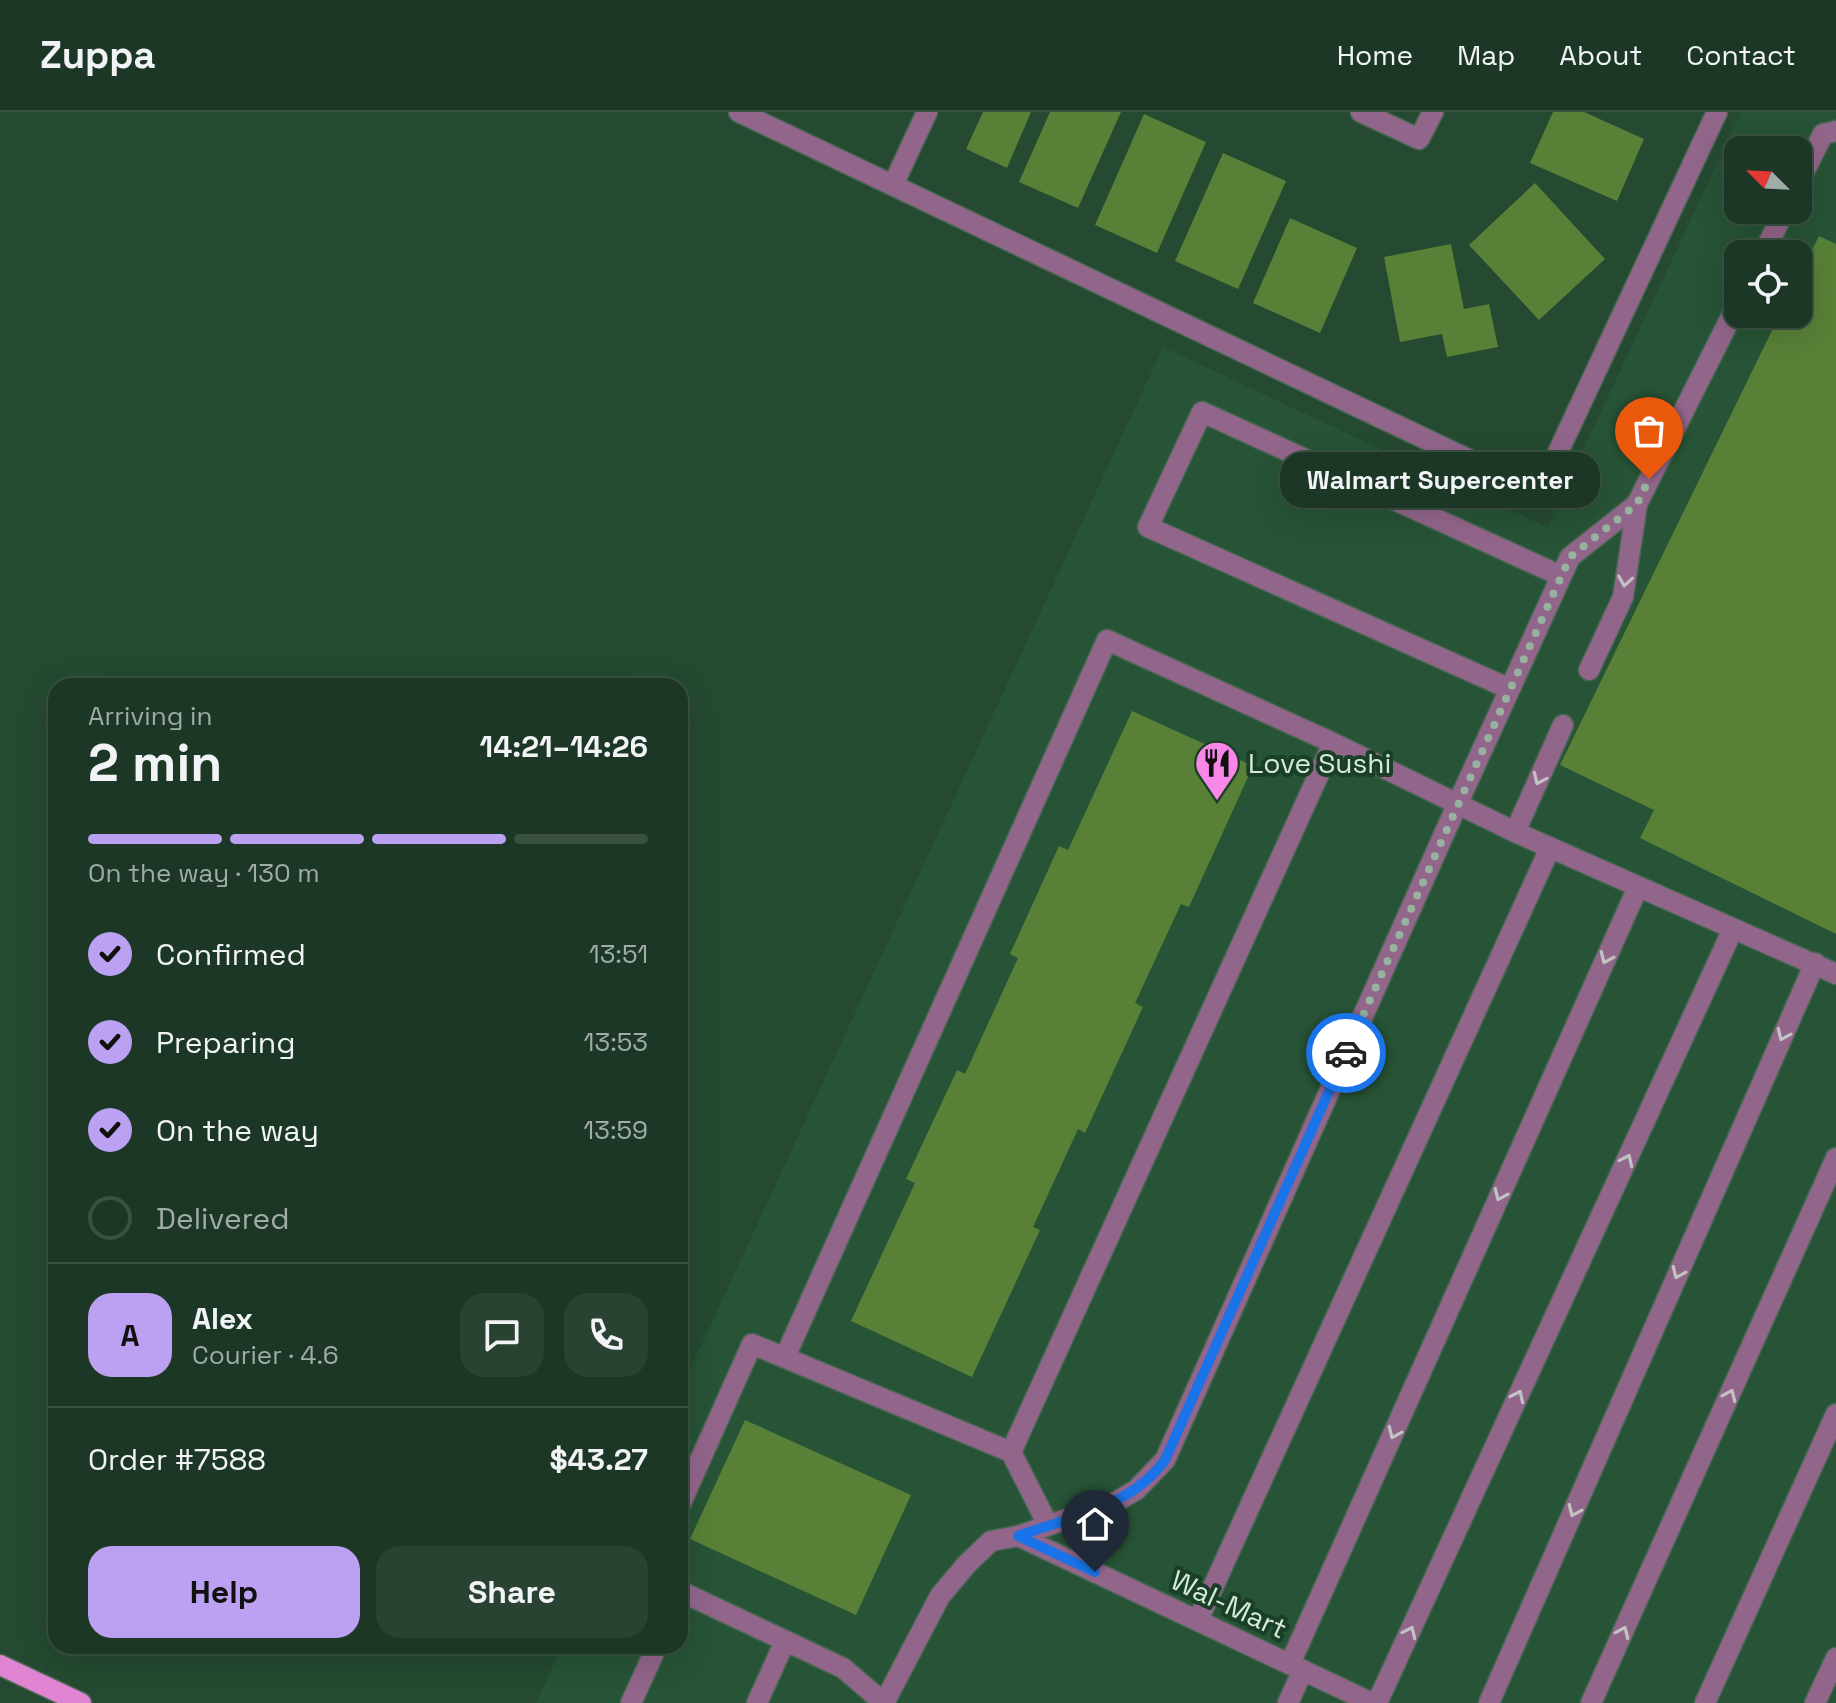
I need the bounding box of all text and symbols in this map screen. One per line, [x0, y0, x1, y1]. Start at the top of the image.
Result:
text: Zuppa [40, 31, 156, 79]
text: Home [1337, 37, 1413, 73]
text: Map [1457, 37, 1515, 73]
text: About [1559, 37, 1642, 73]
text: Contact [1686, 37, 1796, 73]
north arrow [1724, 136, 1812, 224]
map controls [1724, 136, 1812, 328]
button: locate [1724, 240, 1812, 328]
pin [1615, 397, 1683, 479]
icon: bag [1627, 409, 1671, 453]
callout: Walmart Supercenter [1281, 451, 1601, 507]
text: Walmart Supercenter [1307, 463, 1573, 497]
one-way arrow [1617, 575, 1634, 588]
text: Arriving in [88, 699, 212, 733]
text: 14:21–14:26 [480, 727, 648, 766]
text: 2 min [88, 730, 222, 796]
restaurant icon: Love Sushi [1193, 739, 1241, 802]
place label: Love Sushi [1248, 745, 1391, 781]
one-way arrow [1533, 770, 1549, 785]
text: On the way · 130 m [88, 856, 320, 890]
icon: check [88, 932, 132, 976]
text: Confirmed [156, 935, 306, 974]
text: 13:51 [589, 937, 648, 971]
one-way arrow [1600, 950, 1616, 964]
courier [1306, 1013, 1386, 1093]
icon: check [88, 1020, 132, 1064]
text: Preparing [156, 1023, 295, 1062]
text: 13:53 [584, 1025, 648, 1059]
one-way arrow [1777, 1027, 1793, 1041]
icon: car [1324, 1031, 1368, 1075]
icon: check [88, 1108, 132, 1152]
text: On the way [156, 1111, 319, 1150]
text: 13:59 [583, 1113, 648, 1147]
one-way arrow [1617, 1153, 1633, 1168]
one-way arrow [1494, 1187, 1510, 1202]
text: Delivered [156, 1199, 290, 1238]
one-way arrow [1672, 1265, 1688, 1279]
button: chat [460, 1293, 544, 1377]
button: phone [564, 1293, 648, 1377]
text: Alex [192, 1299, 253, 1338]
text: A [120, 1316, 140, 1355]
text: Courier · 4.6 [192, 1338, 339, 1372]
one-way arrow [1720, 1388, 1736, 1403]
one-way arrow [1508, 1390, 1524, 1404]
one-way arrow [1387, 1425, 1403, 1439]
text: Order #7588 [88, 1440, 266, 1479]
text: $43.27 [549, 1440, 648, 1479]
pin [1061, 1490, 1129, 1572]
icon: home [1073, 1502, 1117, 1546]
one-way arrow [1567, 1502, 1583, 1517]
button: Help [88, 1546, 360, 1638]
button: Share [376, 1546, 648, 1638]
street label: Wal-Mart [1165, 1562, 1293, 1646]
one-way arrow [1400, 1626, 1416, 1640]
one-way arrow [1613, 1626, 1629, 1640]

